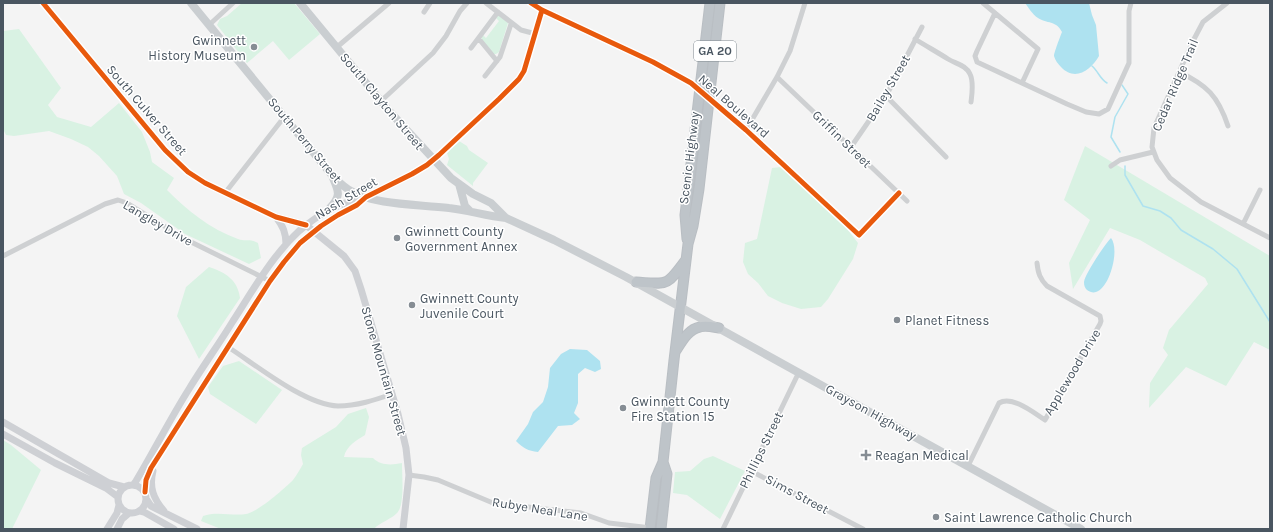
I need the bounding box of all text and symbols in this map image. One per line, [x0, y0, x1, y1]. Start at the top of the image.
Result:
place label: Gwinnett History Museum [148, 33, 246, 63]
street label: Cedar Ridge Trail [1149, 37, 1201, 133]
road number: GA 20 [694, 41, 736, 61]
marker: Gwinnett History Museum [249, 42, 259, 52]
street label: South Clayton Street [337, 49, 427, 153]
street label: Bailey Street [863, 52, 913, 124]
street label: South Culver Street [104, 62, 190, 158]
street label: Neal Boulevard [696, 71, 772, 141]
street label: South Perry Street [265, 94, 345, 186]
street label: Griffin Street [809, 107, 875, 171]
street label: Scenic Highway [676, 111, 702, 205]
street label: Nash Street [312, 174, 380, 222]
street label: Langley Drive [120, 197, 196, 249]
place label: Gwinnett County Government Annex [405, 224, 518, 254]
marker: Gwinnett County Government Annex [392, 233, 402, 243]
place label: Gwinnett County Juvenile Court [420, 291, 519, 321]
marker: Gwinnett County Juvenile Court [407, 300, 417, 310]
street label: Stone Mountain Street [358, 305, 410, 437]
place label: Planet Fitness [905, 313, 989, 328]
marker: Planet Fitness [892, 315, 902, 325]
street label: Applewood Drive [1040, 326, 1104, 418]
street label: Grayson Highway [823, 381, 919, 443]
place label: Gwinnett County Fire Station 15 [631, 394, 730, 424]
marker: Gwinnett County Fire Station 15 [618, 403, 628, 413]
street label: Phillips Street [736, 409, 786, 491]
place label: Reagan Medical [875, 448, 969, 463]
marker: Reagan Medical [860, 449, 872, 461]
street label: Sims Street [763, 471, 831, 517]
street label: Rubye Neal Lane [491, 494, 589, 524]
place label: Saint Lawrence Catholic Church [944, 510, 1132, 525]
marker: Saint Lawrence Catholic Church [931, 512, 941, 522]

